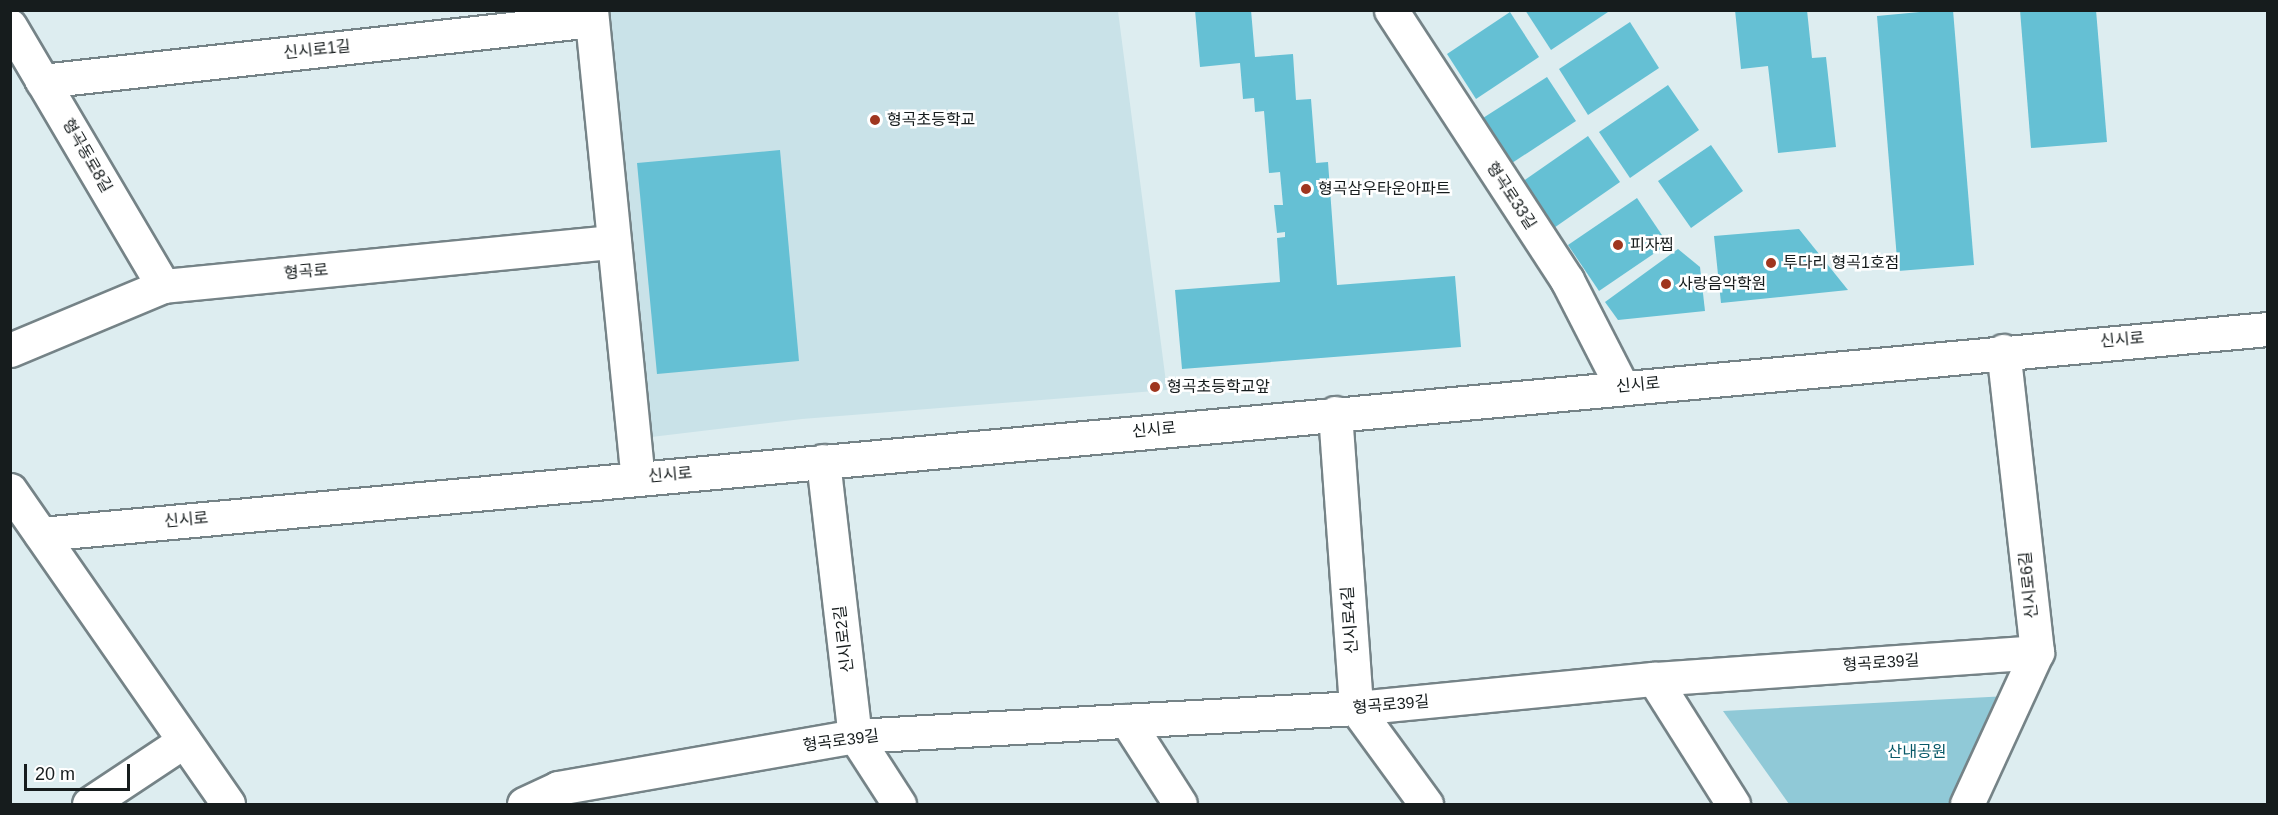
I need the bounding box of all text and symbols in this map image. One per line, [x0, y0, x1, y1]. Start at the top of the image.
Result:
street label: 신시로1길 [282, 37, 352, 63]
place label: 형곡초등학교 [887, 110, 975, 130]
marker: 형곡초등학교 [868, 113, 882, 127]
street label: 형곡동로8길 [58, 115, 116, 197]
street label: 형곡로33길 [1482, 159, 1540, 233]
place label: 형곡삼우타운아파트 [1318, 179, 1450, 199]
marker: 형곡삼우타운아파트 [1299, 182, 1313, 196]
place label: 피자찝 [1630, 235, 1674, 255]
marker: 피자찝 [1611, 238, 1625, 252]
place label: 투다리 형곡1호점 [1783, 253, 1899, 273]
marker: 투다리 형곡1호점 [1764, 256, 1778, 270]
street label: 형곡로 [283, 261, 329, 283]
place label: 사랑음악학원 [1678, 274, 1766, 294]
marker: 사랑음악학원 [1659, 277, 1673, 291]
street label: 신시로 [2099, 329, 2145, 351]
street label: 신시로 [1615, 374, 1661, 396]
place label: 형곡초등학교앞 [1167, 377, 1270, 397]
marker: 형곡초등학교앞 [1148, 380, 1162, 394]
street label: 신시로 [1131, 419, 1177, 441]
street label: 신시로 [647, 464, 693, 486]
street label: 신시로 [163, 509, 209, 531]
street label: 신시로6길 [2016, 550, 2042, 620]
street label: 신시로4길 [1338, 586, 1362, 654]
street label: 신시로2길 [830, 604, 858, 674]
street label: 형곡로39길 [1842, 651, 1920, 675]
street label: 형곡로39길 [1352, 692, 1430, 718]
street label: 형곡로39길 [802, 726, 880, 756]
park label: 산내공원 [1888, 742, 1946, 762]
scale bar [27, 752, 134, 790]
text: 20 m [35, 764, 75, 784]

